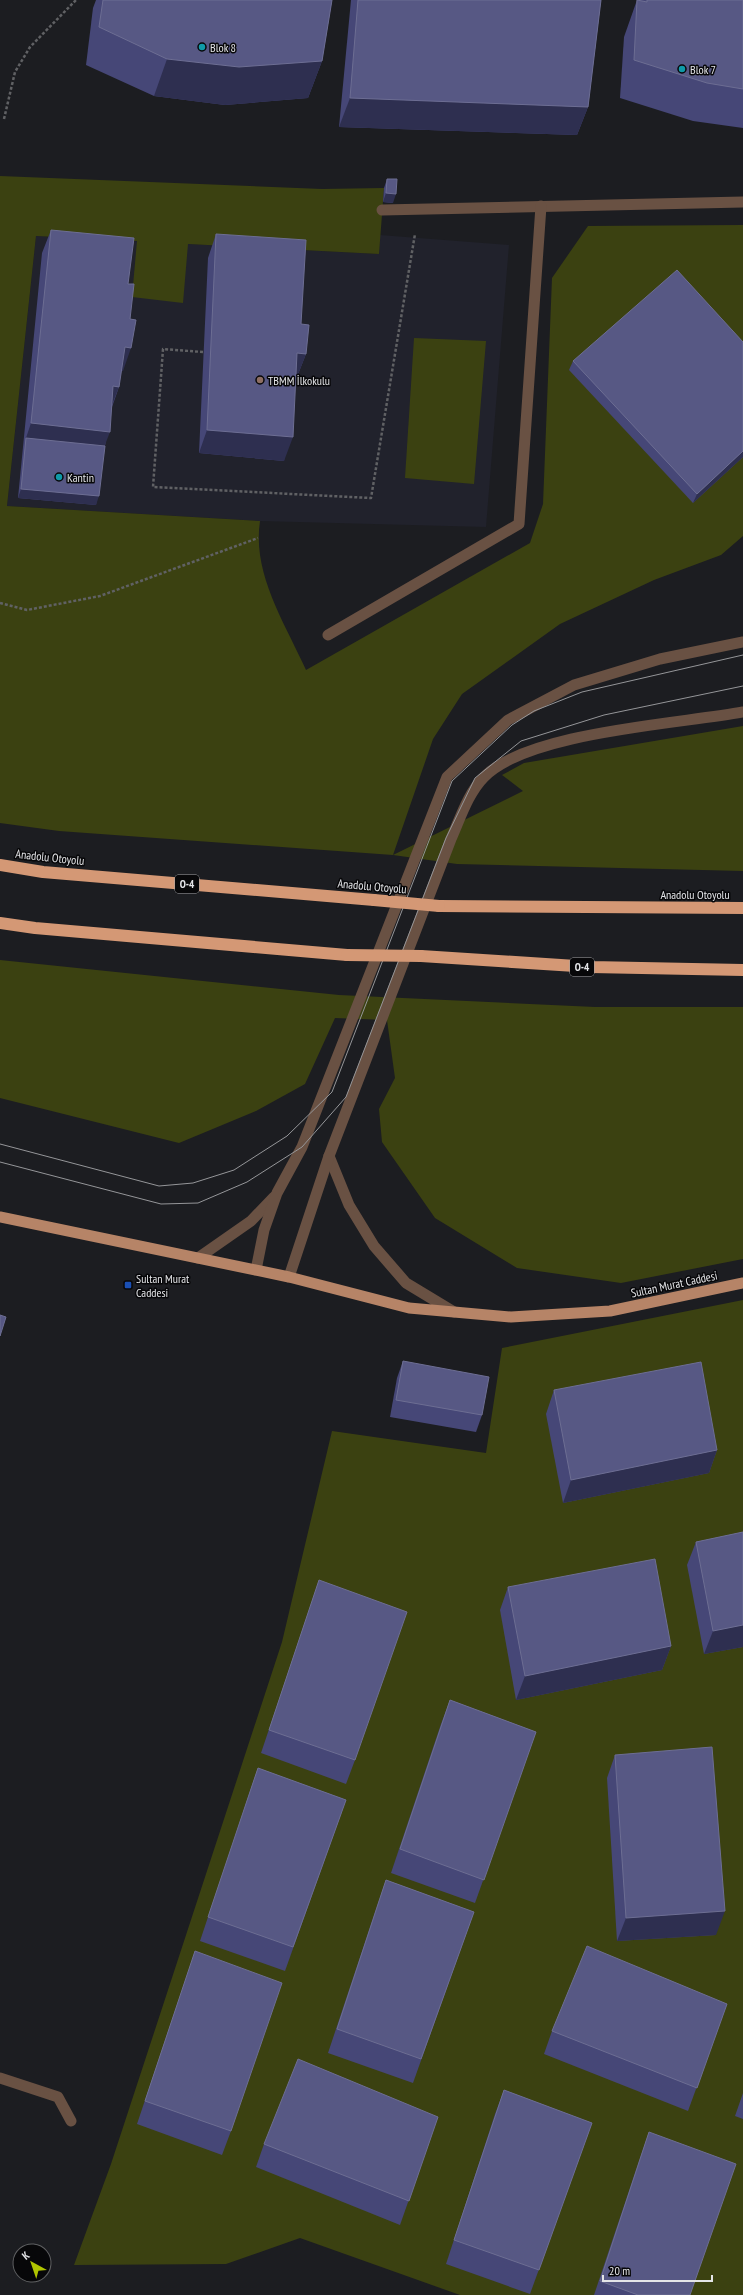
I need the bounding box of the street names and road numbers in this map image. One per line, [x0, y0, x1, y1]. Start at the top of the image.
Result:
street label: Anadolu Otoyolu [15, 846, 85, 868]
road number: O-4 [175, 875, 199, 893]
street label: Anadolu Otoyolu [337, 876, 407, 896]
street label: Anadolu Otoyolu [660, 887, 730, 902]
road number: O-4 [570, 958, 594, 976]
street label: Sultan Murat Caddesi [629, 1268, 719, 1300]

